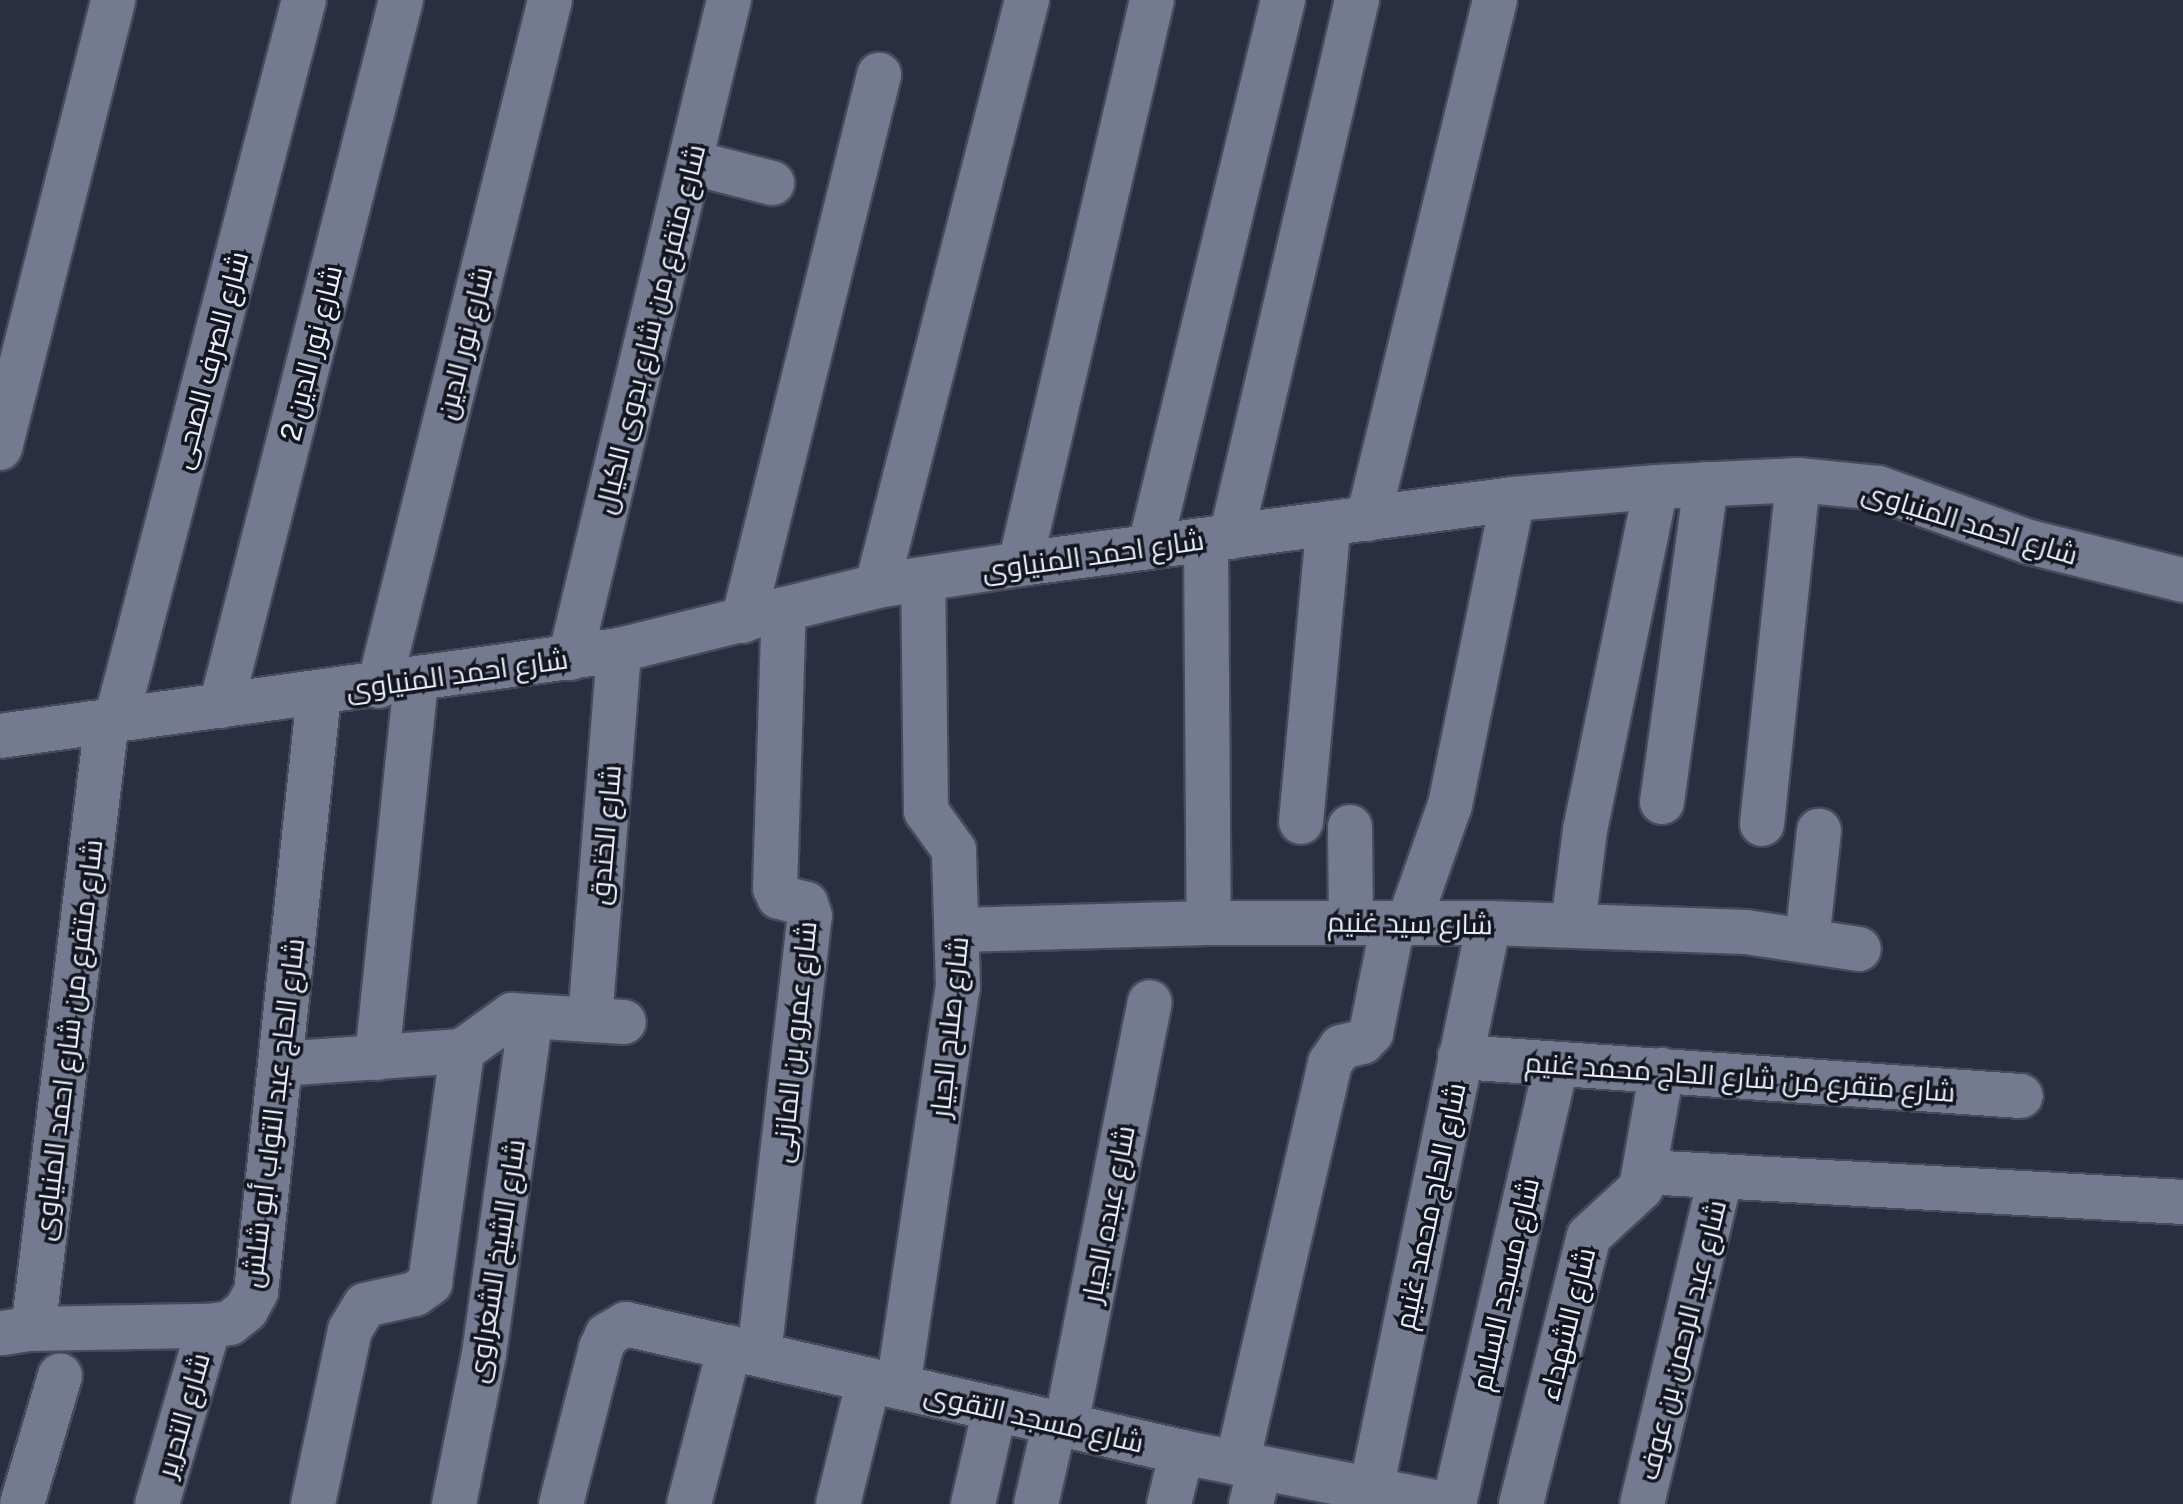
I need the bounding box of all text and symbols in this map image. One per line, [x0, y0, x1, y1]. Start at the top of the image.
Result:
street label: شارع متفرع من شارع بدوى الكيال [588, 141, 712, 517]
street label: شارع الصرف الصحى [165, 247, 255, 473]
street label: شارع نور الدين 2 [273, 262, 349, 444]
street label: شارع نور الدين [429, 263, 499, 423]
street label: شارع احمد المنياوى [1858, 474, 2082, 572]
street label: شارع احمد المنياوى [980, 523, 1206, 587]
street label: شارع احمد المنياوى [344, 642, 570, 706]
street label: شارع الخندق [582, 764, 628, 906]
street label: شارع متفرع من شارع احمد المنياوى [27, 837, 109, 1243]
street label: شارع سيد غنيم [1327, 905, 1493, 941]
street label: شارع عمرو بن المازنى [765, 920, 823, 1164]
street label: شارع صلاح الجيار [923, 935, 975, 1119]
street label: شارع الحاج عبد التواب أبو شلش [235, 936, 311, 1290]
street label: شارع متفرع من شارع الحاج محمد غنيم [1524, 1045, 1956, 1109]
street label: شارع الحاج محمد غنيم [1387, 1080, 1473, 1332]
street label: شارع عبده الجيار [1074, 1122, 1142, 1306]
street label: شارع الشيخ الشعراوى [460, 1137, 532, 1385]
street label: شارع مسجد السلام [1464, 1174, 1546, 1394]
street label: شارع عبد الرحمن بن عوف [1631, 1196, 1733, 1484]
street label: شارع الشهداء [1532, 1244, 1602, 1404]
street label: شارع التحرير [149, 1349, 217, 1481]
street label: شارع مسجد التقوى [921, 1376, 1147, 1460]

